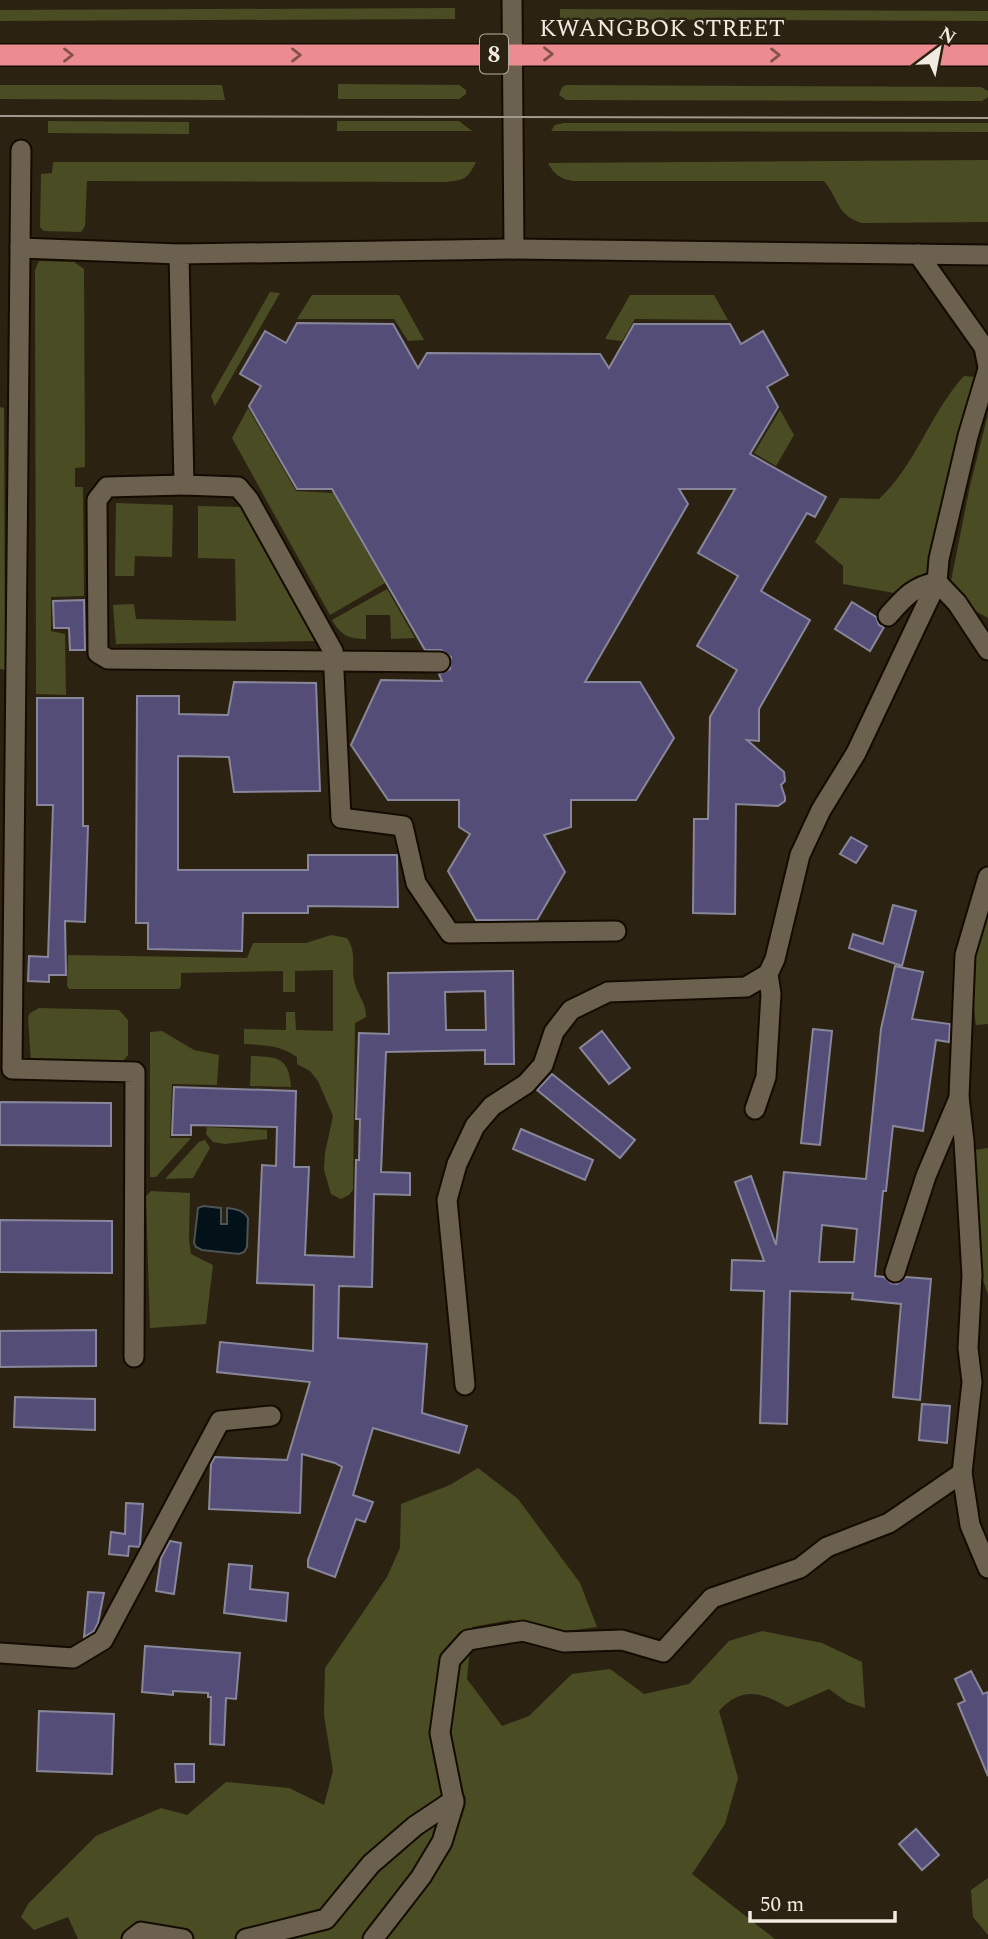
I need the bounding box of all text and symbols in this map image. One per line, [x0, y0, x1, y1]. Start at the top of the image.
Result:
street label: KWANGBOK STREET [539, 11, 785, 47]
north arrow [904, 14, 974, 84]
text: N [933, 19, 961, 52]
road number: 8 [480, 34, 508, 74]
one-way arrow [543, 46, 553, 62]
one-way arrow [63, 47, 74, 63]
one-way arrow [291, 47, 301, 63]
one-way arrow [770, 47, 781, 63]
scale bar [750, 1880, 895, 1924]
text: 50 m [760, 1889, 804, 1921]

